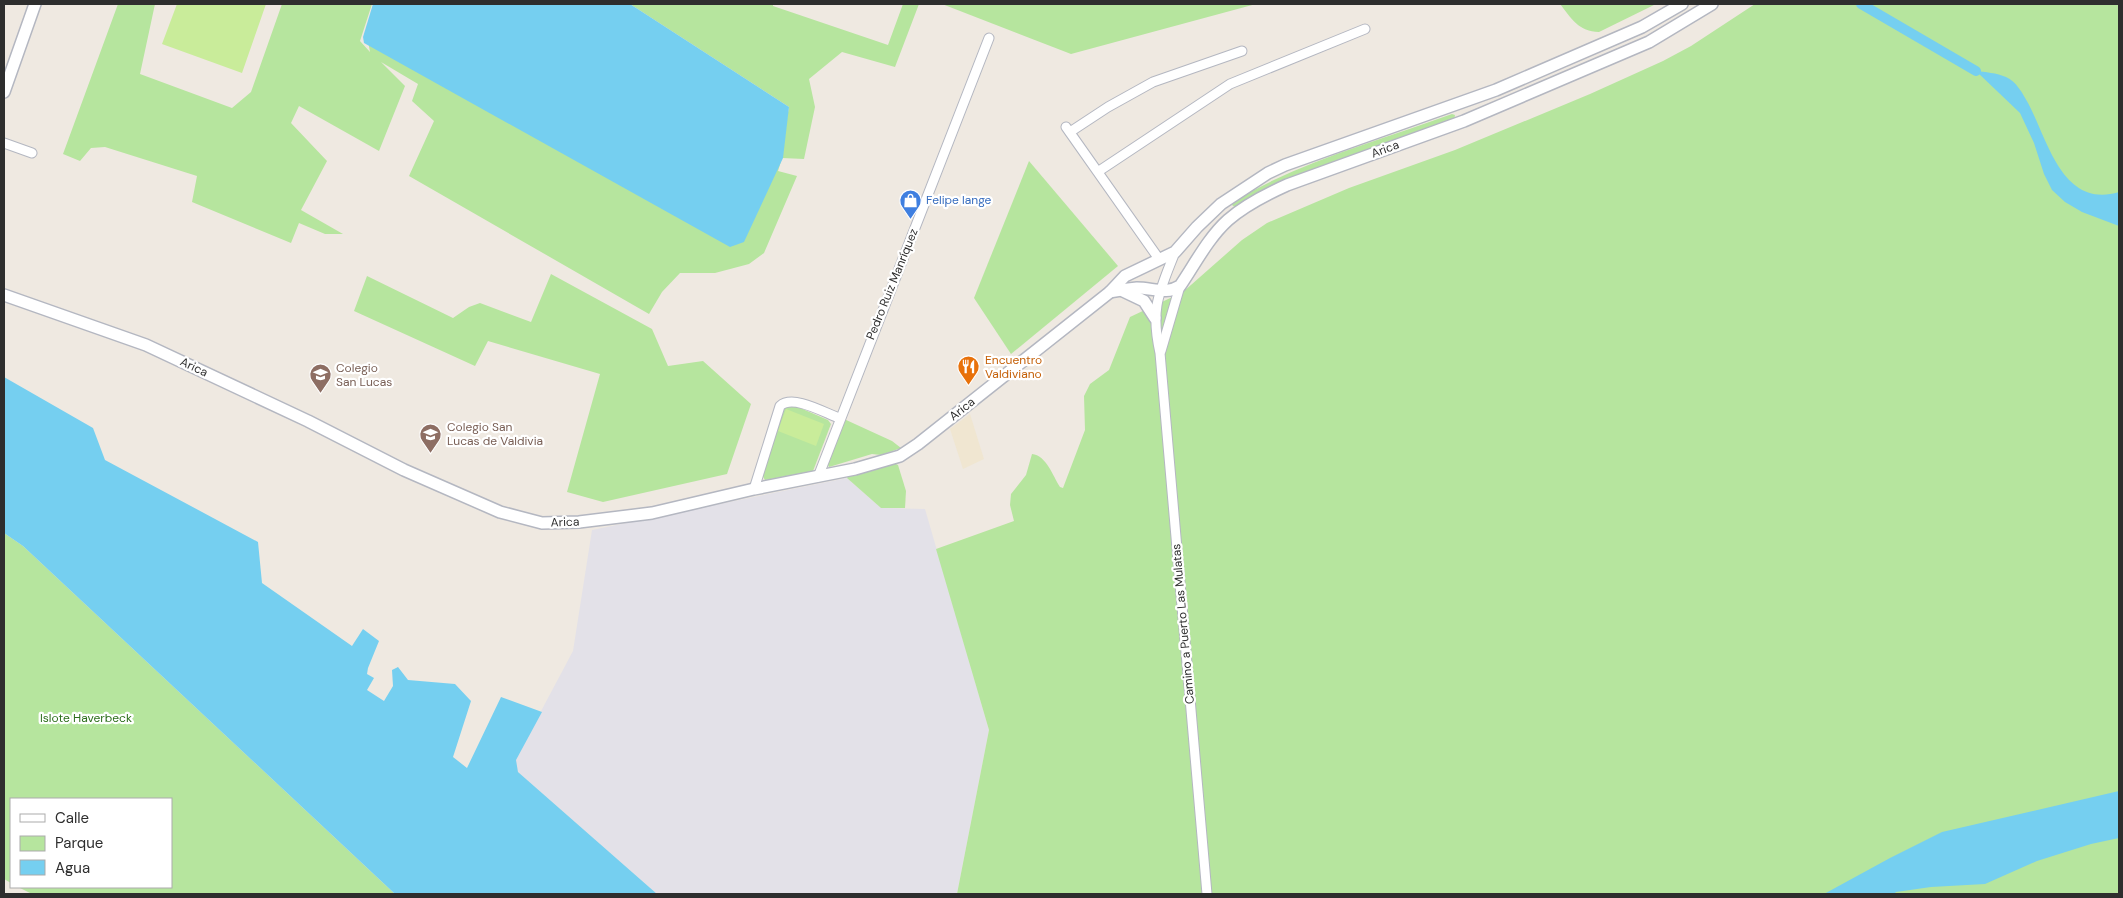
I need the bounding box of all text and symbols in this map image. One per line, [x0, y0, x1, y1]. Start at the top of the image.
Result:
street label: Arica [1369, 137, 1401, 161]
shop icon: Felipe lange [898, 188, 922, 219]
place label: Felipe lange [926, 192, 992, 208]
street label: Pedro Ruiz Manríquez [862, 226, 922, 342]
place label: Encuentro Valdiviano [985, 352, 1042, 382]
street label: Arica [178, 354, 210, 380]
restaurant icon: Encuentro Valdiviano [957, 355, 981, 386]
place label: Colegio San Lucas [336, 360, 392, 390]
school or university icon: Colegio San Lucas [308, 363, 332, 394]
street label: Arica [946, 394, 978, 424]
place label: Colegio San Lucas de Valdivia [447, 419, 543, 449]
school or university icon: Colegio San Lucas de Valdivia [419, 422, 443, 453]
street label: Arica [550, 514, 580, 530]
street label: Camino a Puerto Las Mulatas [1168, 543, 1198, 705]
park label: Islote Haverbeck [40, 710, 132, 726]
legend [10, 798, 172, 888]
text: Calle [55, 808, 89, 828]
text: Parque [55, 833, 103, 853]
text: Agua [55, 858, 90, 878]

